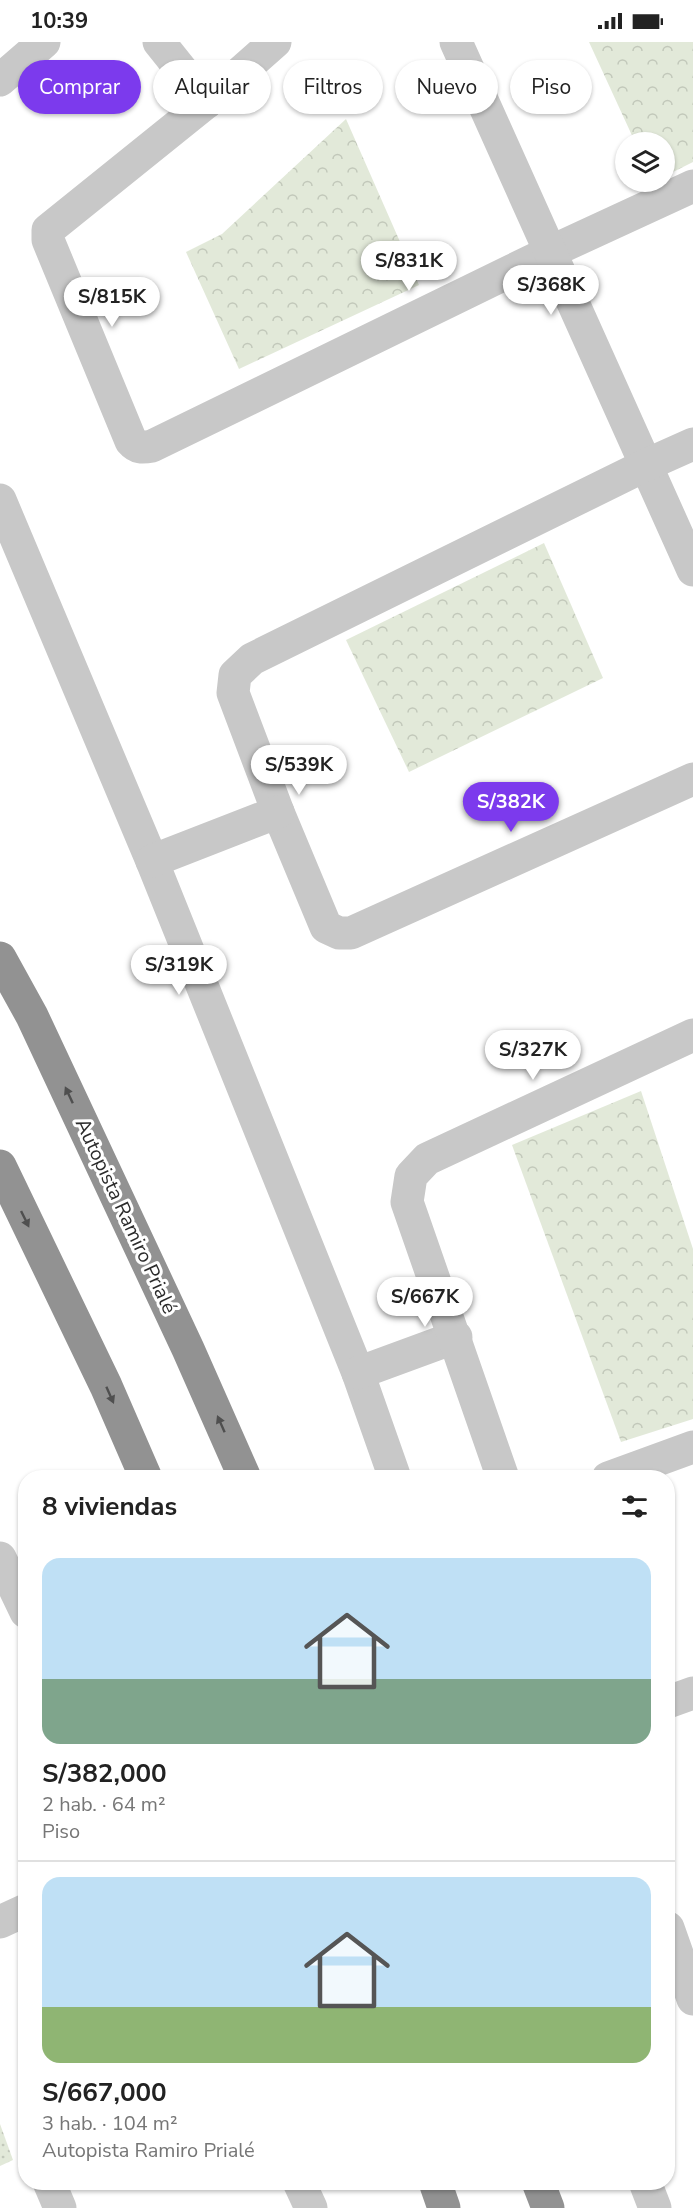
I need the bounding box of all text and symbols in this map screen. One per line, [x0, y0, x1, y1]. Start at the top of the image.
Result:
text: 10:39 [30, 6, 88, 36]
chip: Comprar [18, 60, 141, 114]
chip: Alquilar [153, 60, 271, 114]
chip: Filtros [283, 60, 383, 114]
chip: Nuevo [395, 60, 498, 114]
chip: Piso [510, 60, 592, 114]
map controls [615, 132, 675, 192]
button: layers [615, 132, 675, 192]
pin: S/831K [360, 241, 458, 292]
text: S/831K [375, 247, 443, 274]
pin: S/368K [502, 265, 600, 316]
text: S/368K [517, 271, 585, 298]
pin: S/815K [63, 277, 161, 328]
text: S/815K [78, 283, 146, 310]
pin: S/539K [250, 745, 348, 796]
text: S/539K [265, 751, 333, 778]
pin: S/382K [462, 782, 560, 833]
text: S/382K [477, 788, 545, 815]
pin: S/319K [130, 945, 228, 996]
text: S/319K [145, 951, 213, 978]
pin: S/327K [484, 1030, 582, 1081]
text: S/327K [499, 1036, 567, 1063]
one-way arrow [64, 1086, 73, 1103]
street label: Autopista Ramiro Prialé [69, 1114, 183, 1318]
one-way arrow [21, 1211, 30, 1228]
pin: S/667K [376, 1277, 474, 1328]
text: S/667K [391, 1283, 459, 1310]
one-way arrow [105, 1386, 115, 1404]
one-way arrow [216, 1415, 226, 1433]
text: 8 viviendas [42, 1489, 177, 1524]
icon: filters [618, 1490, 651, 1523]
icon: home [293, 1597, 401, 1705]
text: S/382,000 [42, 1756, 167, 1791]
text: 2 hab. · 64 m² [42, 1791, 166, 1818]
text: Piso [42, 1818, 80, 1845]
icon: home [293, 1916, 401, 2024]
text: S/667,000 [42, 2075, 167, 2110]
text: 3 hab. · 104 m² [42, 2110, 178, 2137]
text: Autopista Ramiro Prialé [42, 2137, 255, 2164]

